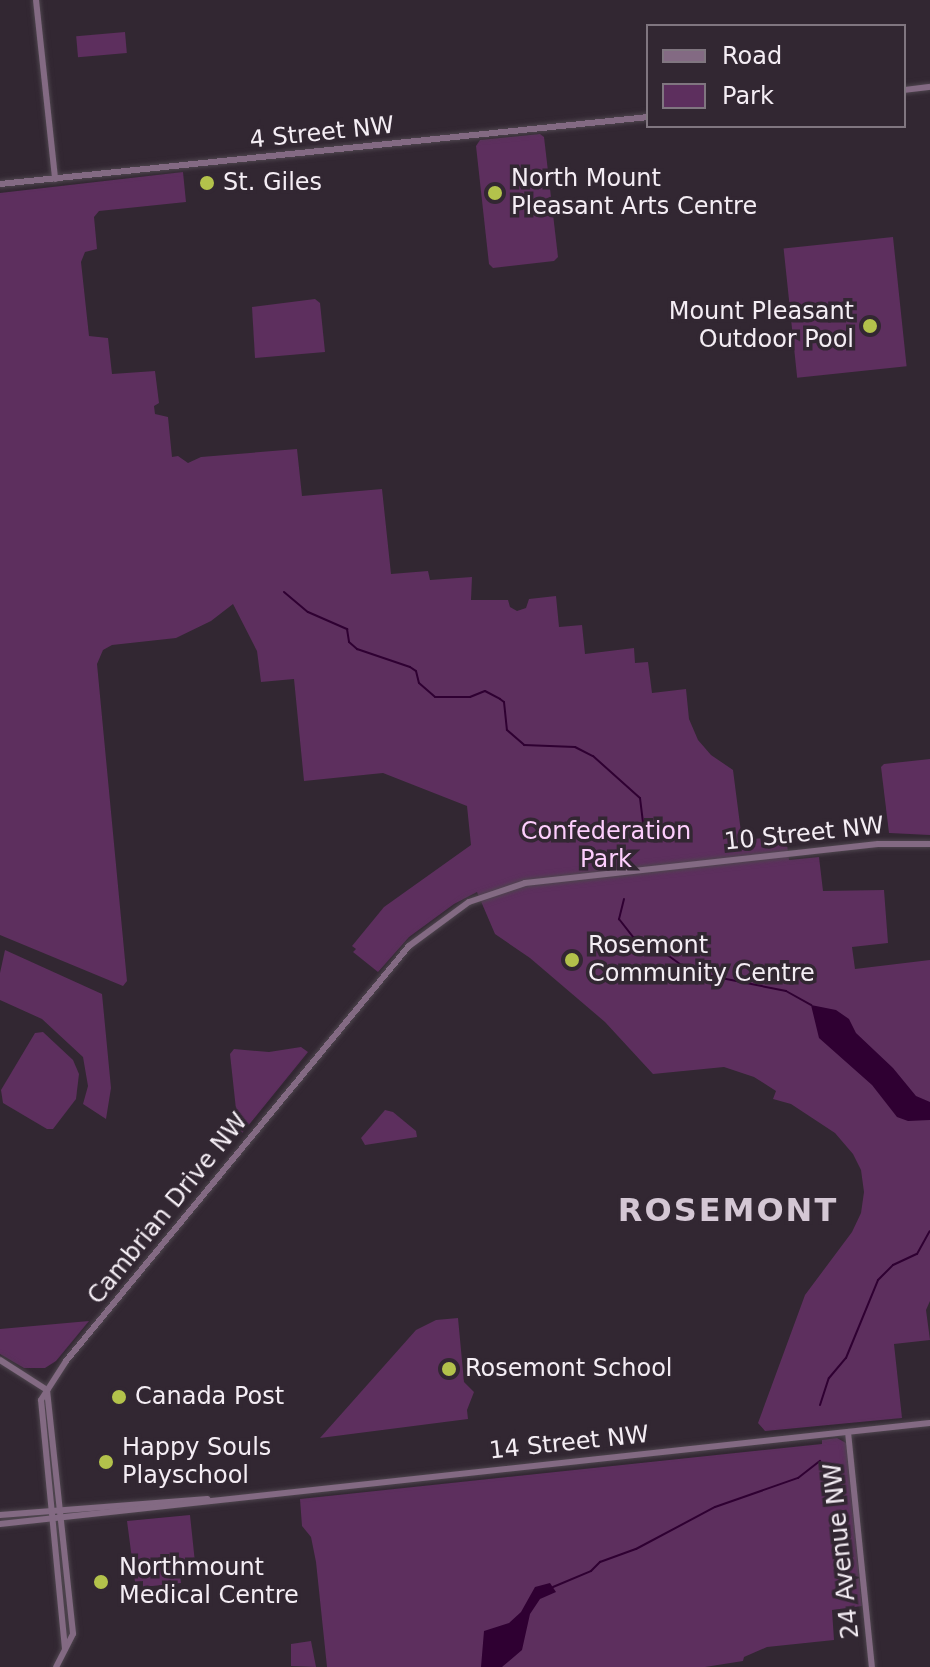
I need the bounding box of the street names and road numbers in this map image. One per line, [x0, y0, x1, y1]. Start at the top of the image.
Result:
street label: 4 Street NW [248, 111, 396, 155]
street label: 10 Street NW [723, 811, 885, 857]
street label: Cambrian Drive NW [82, 1108, 254, 1310]
street label: 14 Street NW [488, 1420, 650, 1466]
street label: 24 Avenue NW [818, 1462, 866, 1640]

